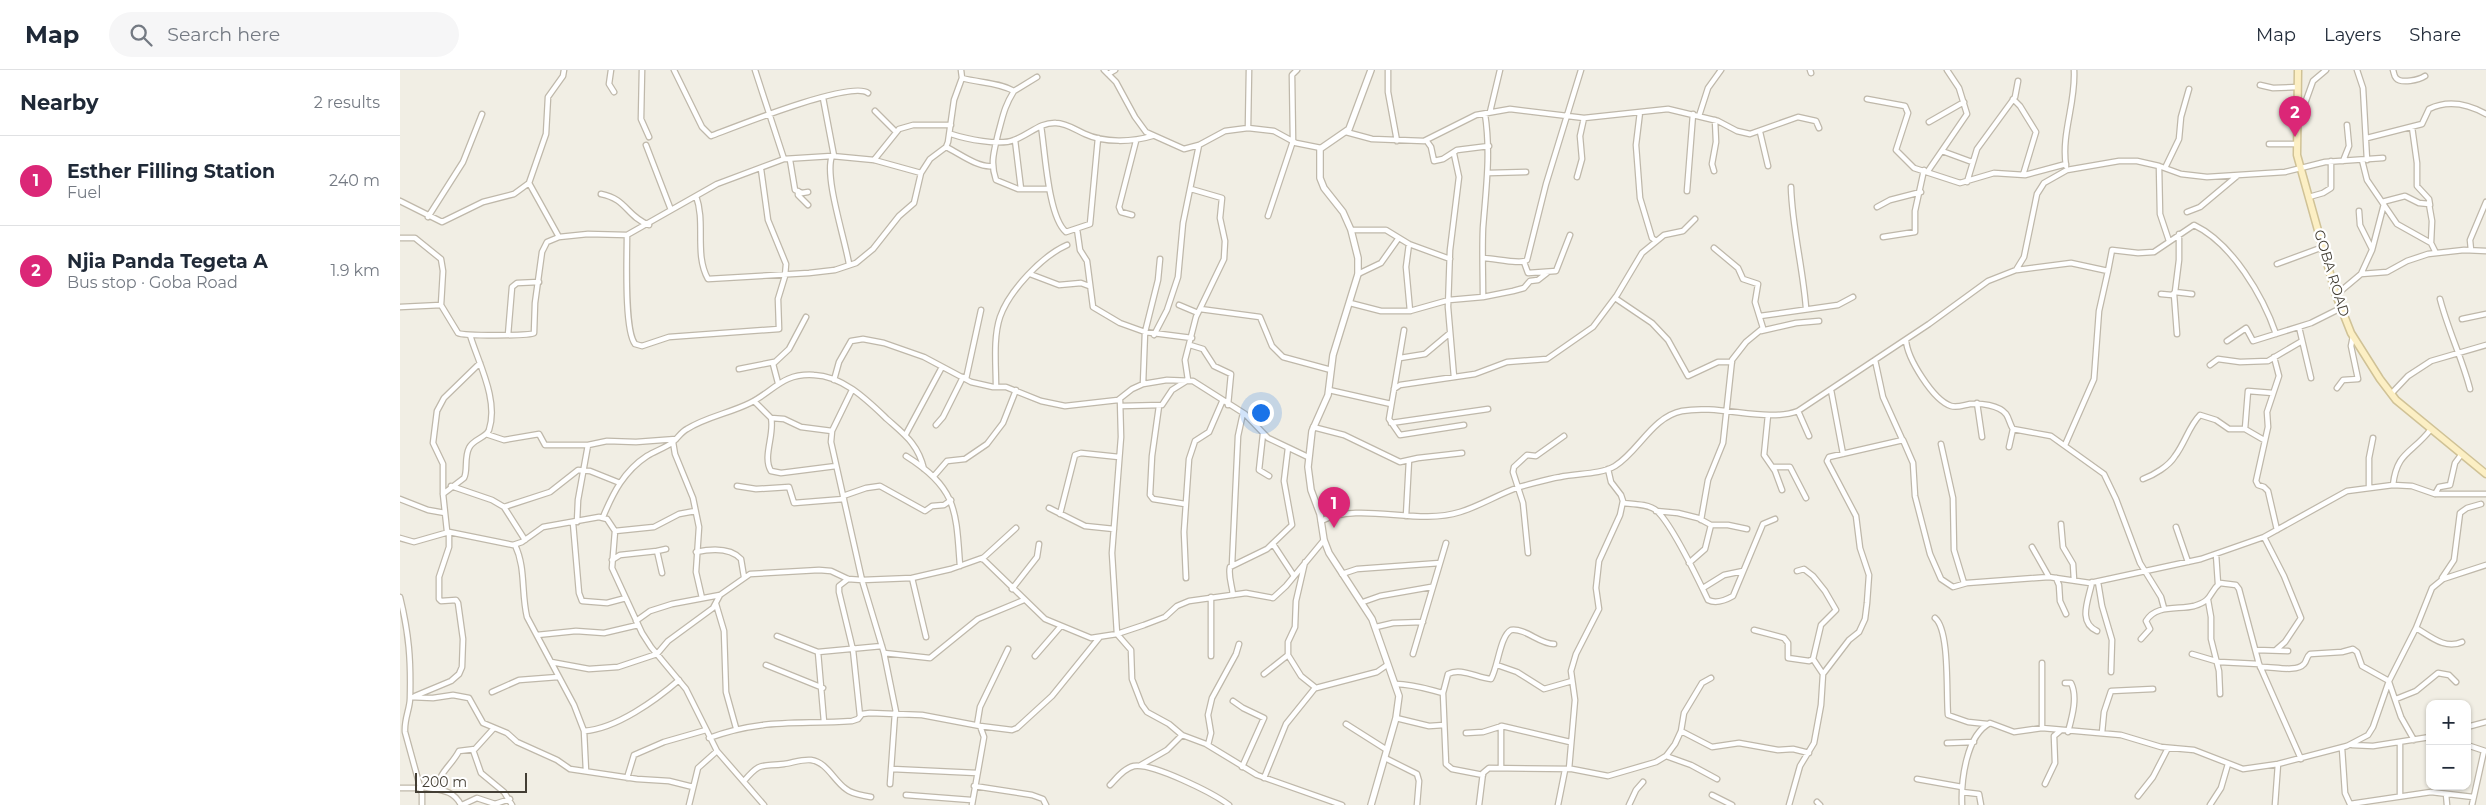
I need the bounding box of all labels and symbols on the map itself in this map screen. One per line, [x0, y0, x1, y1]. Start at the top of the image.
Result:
pin: 2 [2279, 96, 2311, 137]
street label: GOBA ROAD [2310, 227, 2354, 319]
your location [1248, 400, 1274, 426]
pin: 1 [1318, 487, 1350, 528]
scale bar [415, 770, 528, 793]

